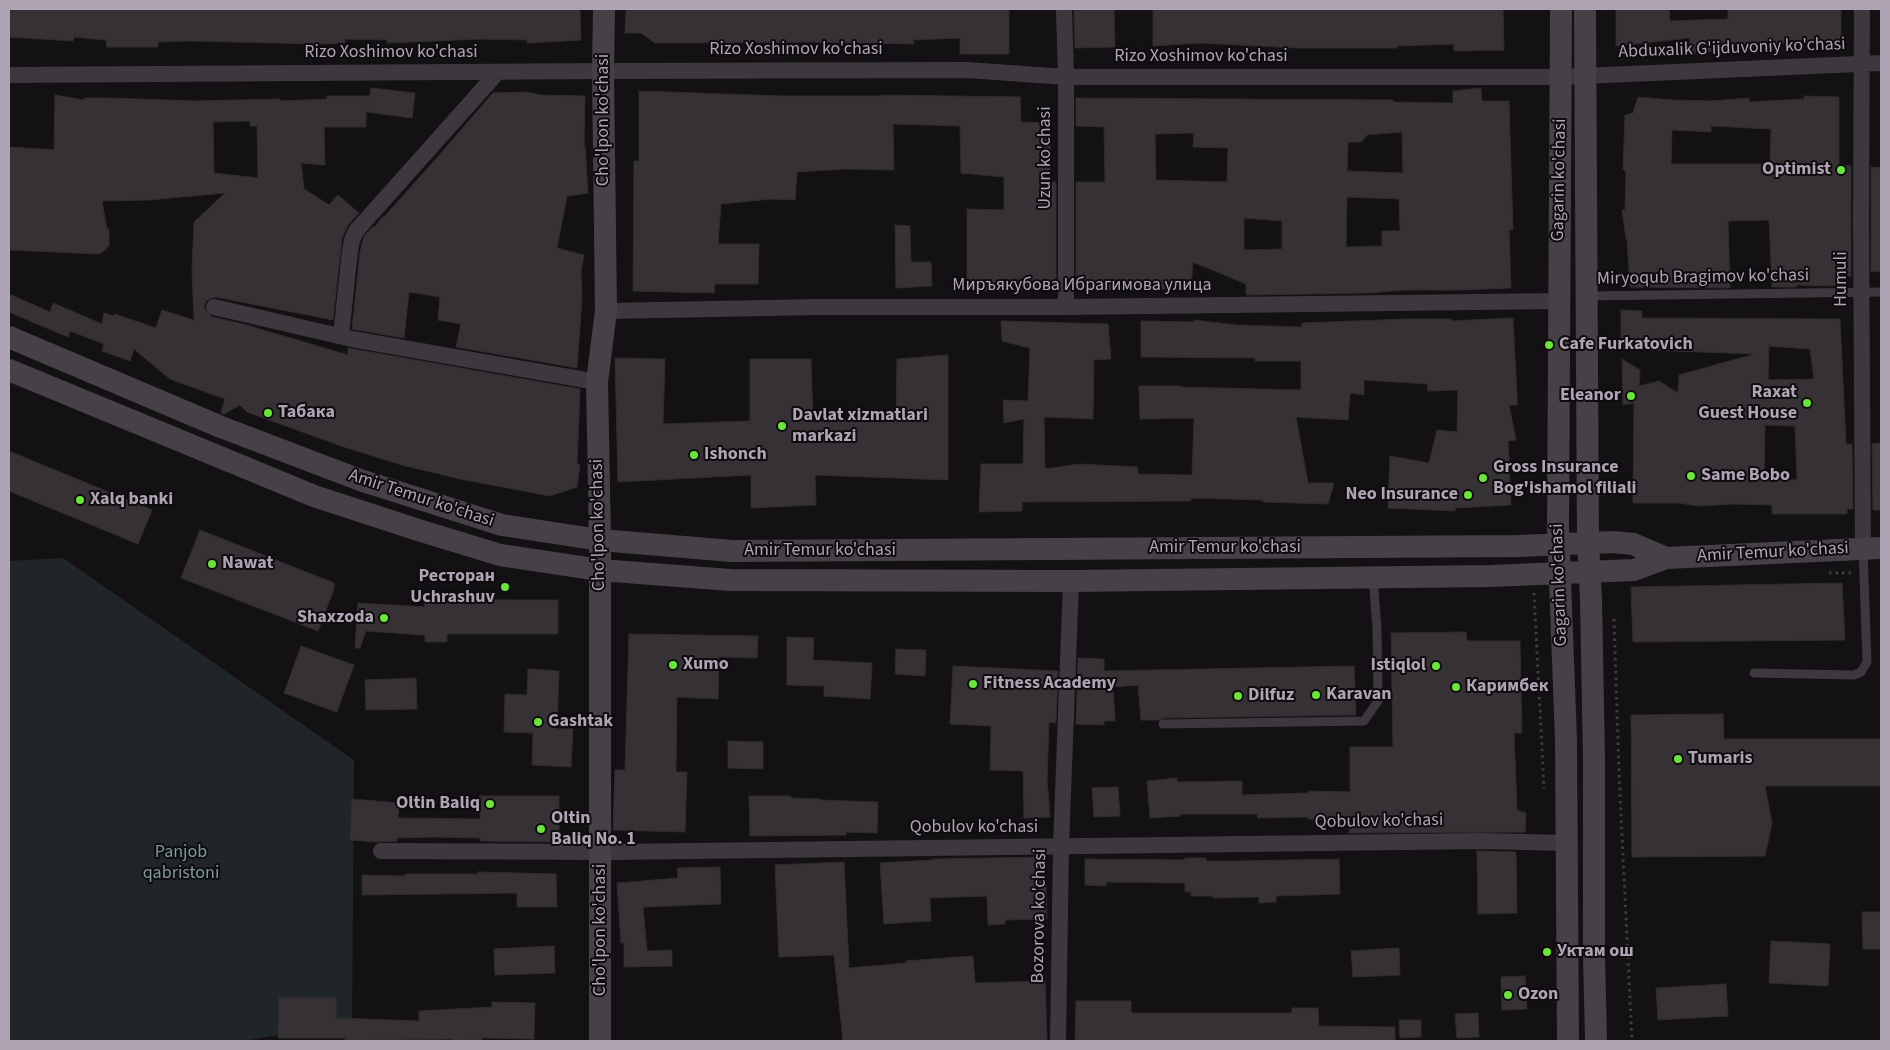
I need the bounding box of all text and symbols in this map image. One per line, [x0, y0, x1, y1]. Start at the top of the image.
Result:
street label: Abduxalik G'ijduvoniy ko'chasi [1618, 34, 1846, 64]
street label: Rizo Xoshimov ko'chasi [709, 39, 883, 61]
street label: Rizo Xoshimov ko'chasi [304, 42, 478, 64]
street label: Rizo Xoshimov ko'chasi [1114, 46, 1288, 68]
street label: Cho'lpon ko'chasi [593, 54, 615, 186]
street label: Uzun ko'chasi [1035, 106, 1057, 210]
street label: Gagarin ko'chasi [1548, 118, 1572, 242]
place label: Optimist [1762, 159, 1831, 181]
marker: Optimist [1835, 164, 1847, 176]
street label: Humuli [1831, 251, 1853, 307]
street label: Miryoqub Bragimov ko'chasi [1597, 265, 1809, 291]
street label: Миръякубова Ибрагимова улица [952, 275, 1212, 297]
place label: Cafe Furkatovich [1559, 334, 1693, 356]
marker: Cafe Furkatovich [1543, 339, 1555, 351]
place label: Raxat Guest House [1698, 382, 1797, 424]
place label: Eleanor [1560, 385, 1621, 407]
marker: Eleanor [1625, 390, 1637, 402]
marker: Raxat Guest House [1801, 397, 1813, 409]
place label: Табака [278, 402, 335, 424]
place label: Davlat xizmatlari markazi [792, 405, 928, 448]
marker: Табака [262, 407, 274, 419]
marker: Davlat xizmatlari markazi [776, 420, 788, 432]
place label: Ishonch [704, 444, 767, 466]
marker: Ishonch [688, 449, 700, 461]
place label: Gross Insurance Bog'ishamol filiali [1493, 457, 1637, 499]
street label: Cho'lpon ko'chasi [587, 459, 611, 591]
street label: Amir Temur ko'chasi [346, 465, 496, 533]
place label: Same Bobo [1701, 465, 1790, 487]
marker: Same Bobo [1685, 470, 1697, 482]
marker: Gross Insurance Bog'ishamol filiali [1477, 472, 1489, 484]
place label: Neo Insurance [1346, 484, 1458, 506]
place label: Xalq banki [90, 489, 173, 511]
marker: Neo Insurance [1462, 489, 1474, 501]
marker: Xalq banki [74, 494, 86, 506]
street label: Gagarin ko'chasi [1547, 523, 1573, 647]
street label: Amir Temur ko'chasi [1149, 537, 1301, 559]
street label: Amir Temur ko'chasi [1697, 538, 1849, 568]
street label: Amir Temur ko'chasi [744, 540, 896, 562]
place label: Nawat [222, 553, 273, 575]
marker: Nawat [206, 558, 218, 570]
place label: Ресторан Uchrashuv [410, 566, 495, 608]
marker: Ресторан Uchrashuv [499, 581, 511, 593]
place label: Shaxzoda [297, 607, 374, 629]
marker: Shaxzoda [378, 612, 390, 624]
place label: Xumo [683, 654, 729, 676]
place label: Istiqlol [1371, 655, 1426, 677]
marker: Xumo [667, 659, 679, 671]
marker: Istiqlol [1430, 660, 1442, 672]
place label: Fitness Academy [983, 673, 1116, 695]
place label: Каримбек [1466, 676, 1549, 698]
marker: Fitness Academy [967, 678, 979, 690]
marker: Каримбек [1450, 681, 1462, 693]
place label: Karavan [1326, 684, 1392, 706]
place label: Dilfuz [1248, 685, 1294, 707]
marker: Karavan [1310, 689, 1322, 701]
marker: Dilfuz [1232, 690, 1244, 702]
place label: Gashtak [548, 711, 613, 733]
marker: Gashtak [532, 716, 544, 728]
place label: Tumaris [1688, 748, 1752, 770]
marker: Tumaris [1672, 753, 1684, 765]
place label: Oltin Baliq [396, 793, 480, 815]
marker: Oltin Baliq [484, 798, 496, 810]
place label: Oltin Baliq No. 1 [551, 808, 636, 851]
street label: Qobulov ko'chasi [1315, 810, 1443, 834]
street label: Qobulov ko'chasi [910, 817, 1038, 839]
marker: Oltin Baliq No. 1 [535, 823, 547, 835]
park label: Panjob qabristoni [143, 842, 219, 884]
street label: Bozorova ko'chasi [1028, 848, 1052, 984]
street label: Cho'lpon ko'chasi [590, 864, 612, 996]
place label: Уктам ош [1557, 941, 1634, 963]
marker: Уктам ош [1541, 946, 1553, 958]
place label: Ozon [1518, 984, 1558, 1006]
marker: Ozon [1502, 989, 1514, 1001]

